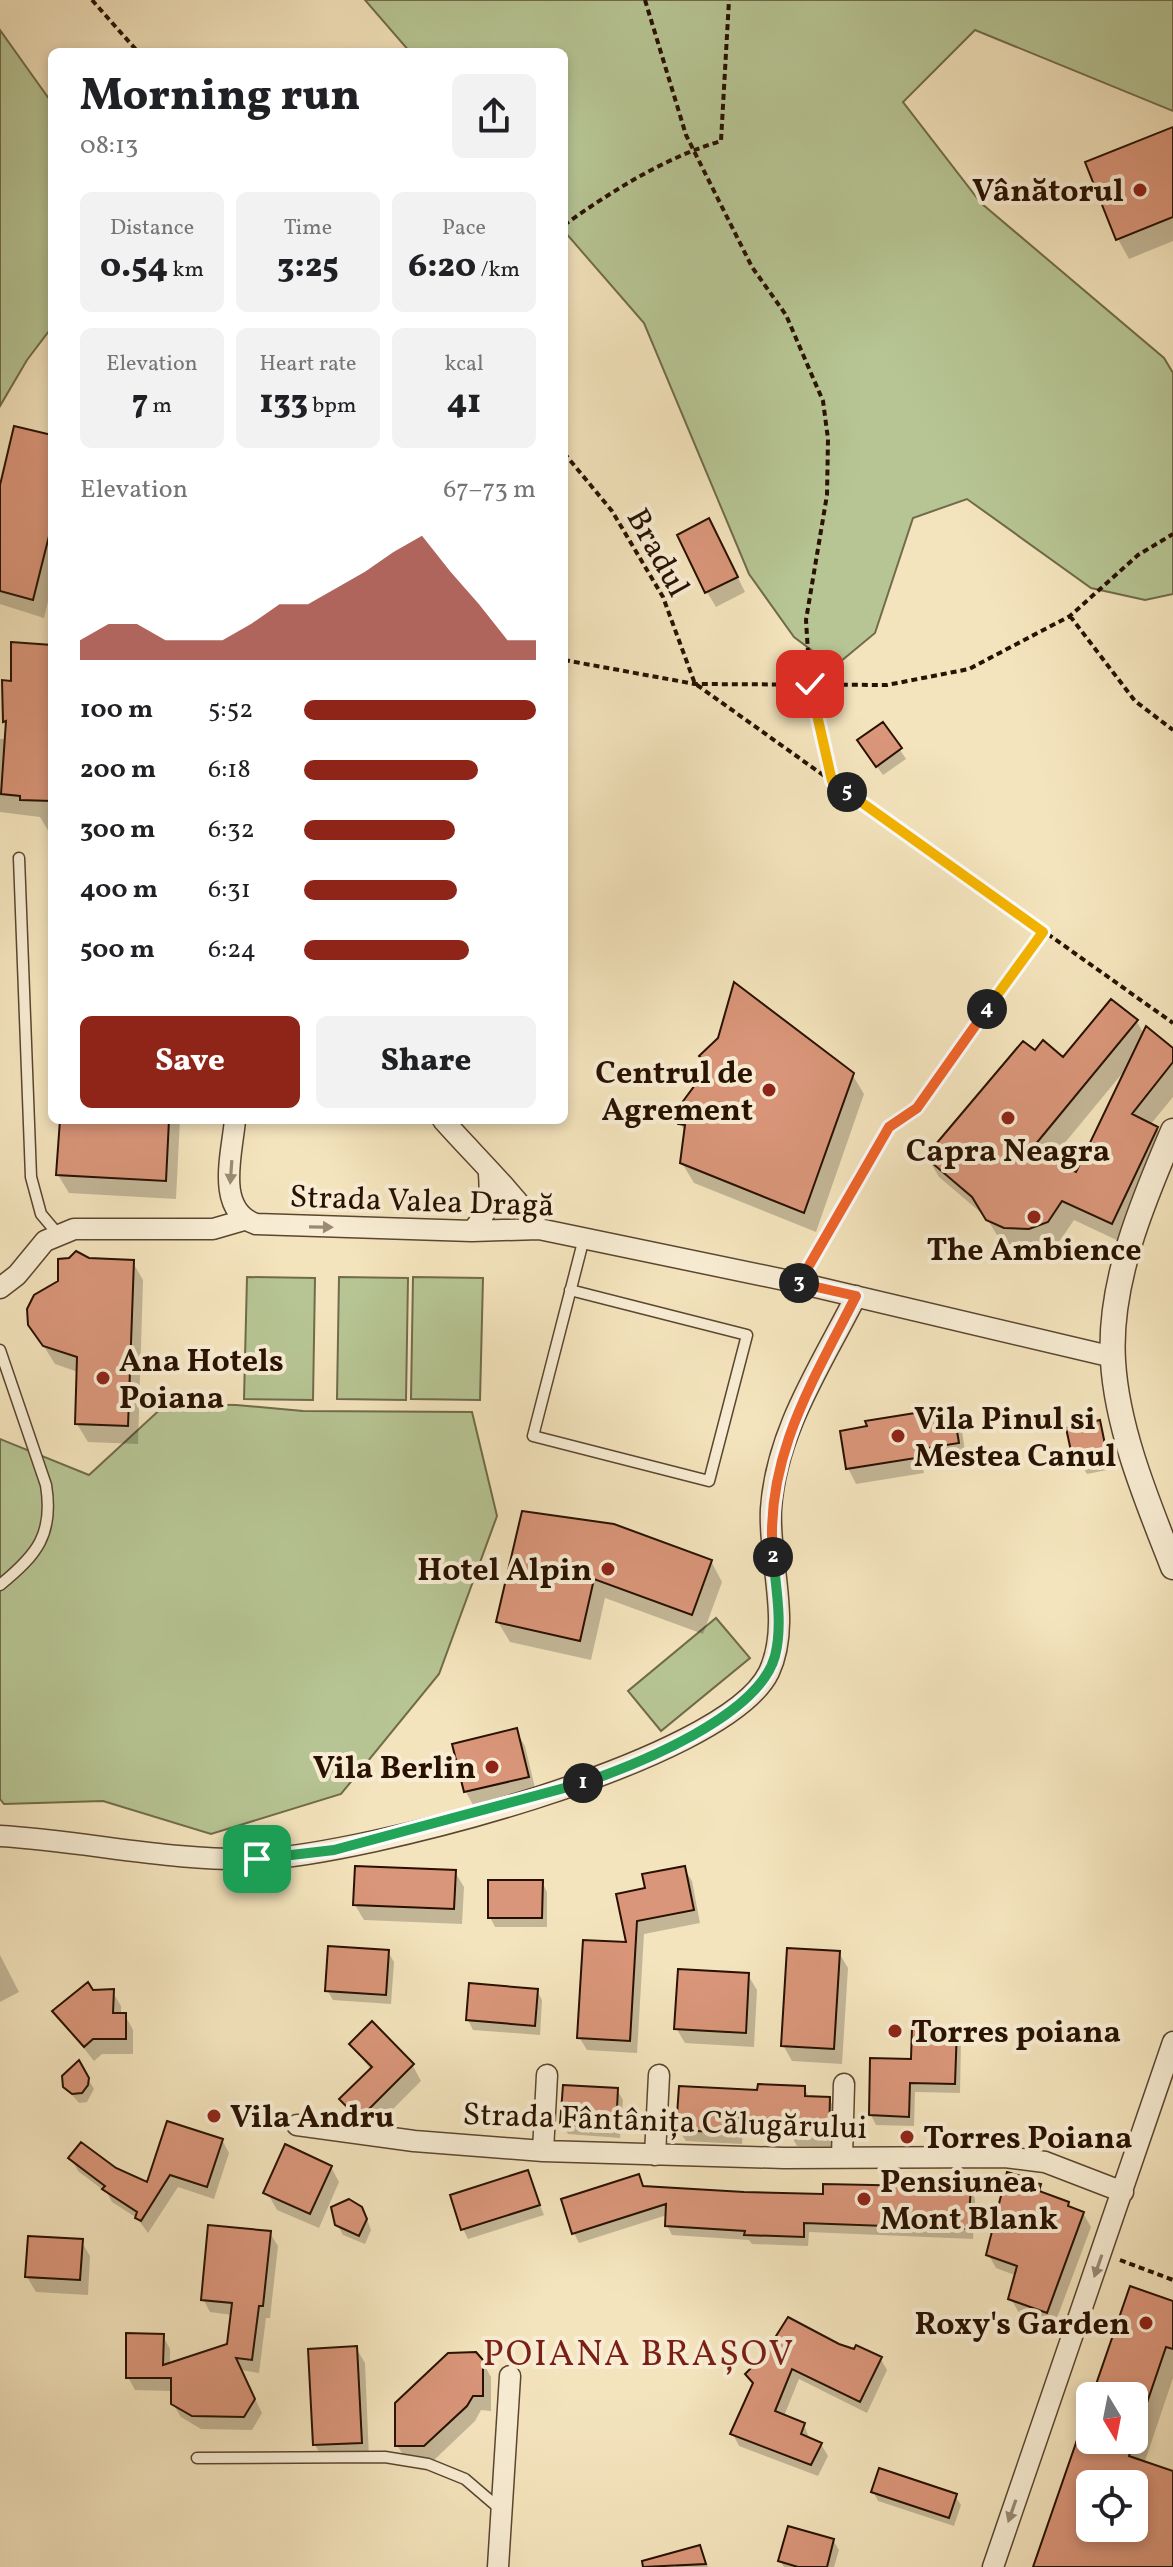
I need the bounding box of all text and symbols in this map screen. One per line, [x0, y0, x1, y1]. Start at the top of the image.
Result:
text: Morning run [80, 67, 360, 128]
button: share [452, 74, 536, 158]
text: 08:13 [80, 128, 138, 164]
place label: Vânătorul [972, 171, 1124, 215]
marker: Vânătorul [1131, 181, 1149, 199]
text: Distance [110, 213, 194, 244]
text: Time [284, 213, 332, 244]
text: Pace [442, 213, 486, 244]
text: 0.54 [100, 244, 168, 291]
text: 3:25 [277, 244, 339, 291]
text: 6:20 [408, 244, 476, 291]
text: km [168, 255, 204, 286]
text: /km [476, 255, 520, 286]
text: Elevation [106, 349, 198, 380]
text: Heart rate [259, 349, 357, 380]
text: kcal [444, 349, 484, 380]
text: 7 [132, 380, 148, 427]
text: 133 [260, 380, 308, 427]
text: 41 [447, 380, 481, 427]
text: m [148, 391, 172, 422]
text: bpm [308, 391, 356, 422]
text: Elevation [80, 472, 188, 508]
text: 67–73 m [443, 472, 536, 508]
street label: Bradul [614, 501, 699, 606]
pin [776, 650, 844, 718]
icon: check [788, 662, 832, 706]
text: 100 m [80, 692, 153, 728]
text: 5:52 [208, 692, 253, 728]
text: 200 m [80, 752, 156, 788]
text: 6:18 [208, 752, 251, 788]
pin: 5 [827, 772, 867, 812]
text: 5 [842, 776, 852, 807]
text: 300 m [80, 812, 156, 848]
text: 6:32 [208, 812, 255, 848]
text: 400 m [80, 872, 158, 908]
text: 6:31 [208, 872, 251, 908]
text: 500 m [80, 932, 155, 968]
text: 6:24 [208, 932, 256, 968]
pin: 4 [967, 989, 1007, 1029]
text: 4 [980, 993, 994, 1024]
button: Save [80, 1016, 300, 1108]
button: Share [316, 1016, 536, 1108]
place label: Centrul de Agrement [595, 1053, 753, 1134]
marker: Centrul de Agrement [760, 1081, 778, 1099]
marker: Capra Neagra [999, 1109, 1017, 1127]
place label: Capra Neagra [906, 1131, 1110, 1175]
one-way arrow [224, 1160, 237, 1185]
street label: Strada Valea Dragă [289, 1176, 555, 1230]
marker: The Ambience [1025, 1208, 1043, 1226]
one-way arrow [309, 1221, 334, 1233]
place label: The Ambience [927, 1230, 1142, 1274]
pin: 3 [779, 1263, 819, 1303]
text: 3 [793, 1267, 805, 1298]
place label: Ana Hotels Poiana [119, 1341, 284, 1422]
marker: Ana Hotels Poiana [94, 1369, 112, 1387]
place label: Vila Pinul si Mestea Canul [914, 1399, 1116, 1480]
marker: Vila Pinul si Mestea Canul [889, 1427, 907, 1445]
pin: 2 [753, 1537, 793, 1577]
text: 2 [767, 1541, 779, 1572]
place label: Hotel Alpin [417, 1550, 592, 1594]
marker: Hotel Alpin [599, 1560, 617, 1578]
place label: Vila Berlin [313, 1748, 476, 1792]
marker: Vila Berlin [483, 1758, 501, 1776]
pin: 1 [563, 1763, 603, 1803]
text: 1 [579, 1767, 587, 1798]
pin [223, 1825, 291, 1893]
icon: arrive [235, 1837, 279, 1881]
place label: Torres poiana [911, 2012, 1121, 2056]
marker: Torres poiana [886, 2022, 904, 2040]
street label: Strada Fântânița Călugărului [462, 2094, 868, 2152]
place label: Vila Andru [230, 2097, 394, 2141]
marker: Vila Andru [205, 2107, 223, 2125]
place label: Torres Poiana [923, 2118, 1133, 2162]
marker: Torres Poiana [898, 2128, 916, 2146]
place label: Pensiunea Mont Blank [880, 2162, 1058, 2243]
marker: Pensiunea Mont Blank [855, 2190, 873, 2208]
one-way arrow [1092, 2254, 1104, 2278]
place label: Roxy's Garden [915, 2304, 1130, 2348]
marker: Roxy's Garden [1137, 2314, 1155, 2332]
district label: POIANA BRAȘOV [483, 2331, 795, 2381]
north arrow [1076, 2382, 1148, 2454]
map controls [1076, 2382, 1148, 2542]
button: locate [1076, 2470, 1148, 2542]
one-way arrow [1006, 2499, 1018, 2523]

